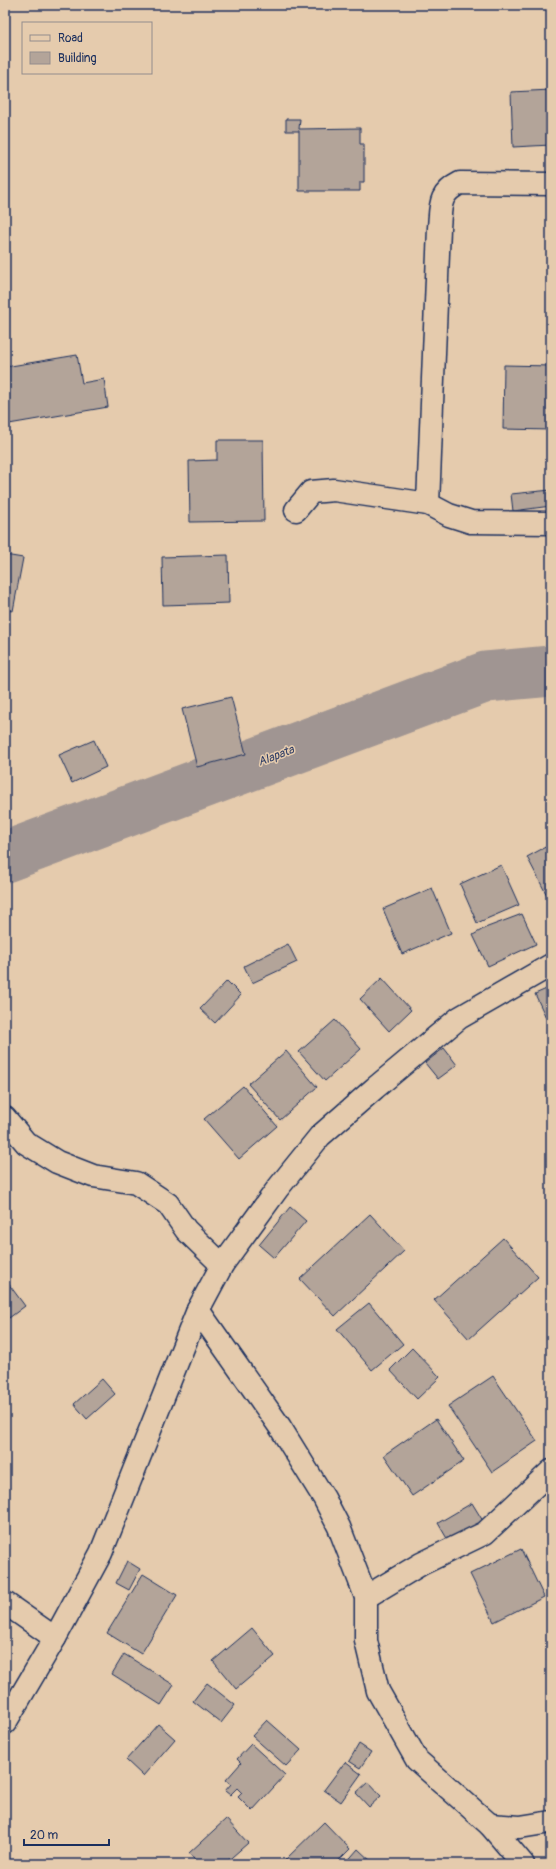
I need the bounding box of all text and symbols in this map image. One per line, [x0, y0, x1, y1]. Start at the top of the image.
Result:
legend [22, 22, 152, 74]
text: Road [58, 31, 83, 46]
text: Building [58, 51, 97, 66]
water label: Alapata [256, 742, 298, 770]
scale bar [24, 1821, 109, 1847]
text: 20 m [30, 1828, 59, 1843]

